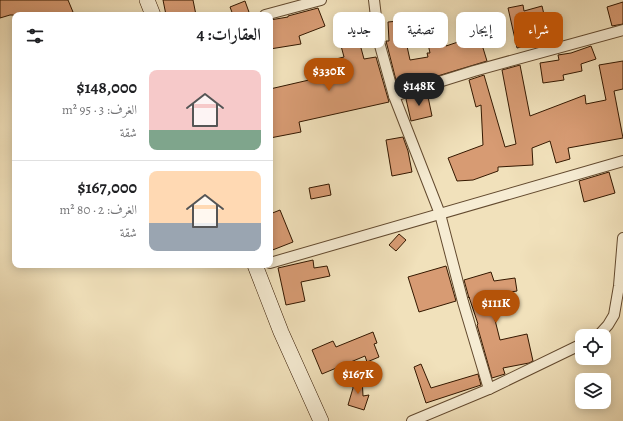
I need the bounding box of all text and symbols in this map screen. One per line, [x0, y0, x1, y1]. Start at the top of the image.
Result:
chip: جديد [333, 12, 385, 48]
chip: تصفية [393, 12, 448, 48]
chip: إيجار [456, 12, 506, 48]
chip: شراء [514, 12, 563, 48]
text: العقارات: 4 [197, 23, 261, 46]
icon: filters [24, 25, 46, 47]
pin: $330K [301, 58, 357, 92]
text: $330K [313, 62, 345, 79]
pin: $148K [391, 73, 447, 107]
text: $148,000 [77, 76, 137, 99]
text: $148K [403, 77, 435, 94]
icon: home [181, 86, 229, 134]
text: الغرف: 3 · 95 m² [62, 101, 137, 118]
text: شقة [120, 124, 137, 141]
text: $167,000 [78, 176, 137, 199]
icon: home [181, 187, 229, 235]
text: الغرف: 2 · 80 m² [59, 201, 137, 218]
text: شقة [120, 224, 137, 241]
pin: $111K [468, 290, 524, 324]
text: $111K [482, 294, 510, 311]
map controls [575, 329, 611, 409]
button: locate [575, 329, 611, 365]
pin: $167K [330, 361, 386, 395]
text: $167K [343, 365, 373, 382]
button: layers [575, 373, 611, 409]

